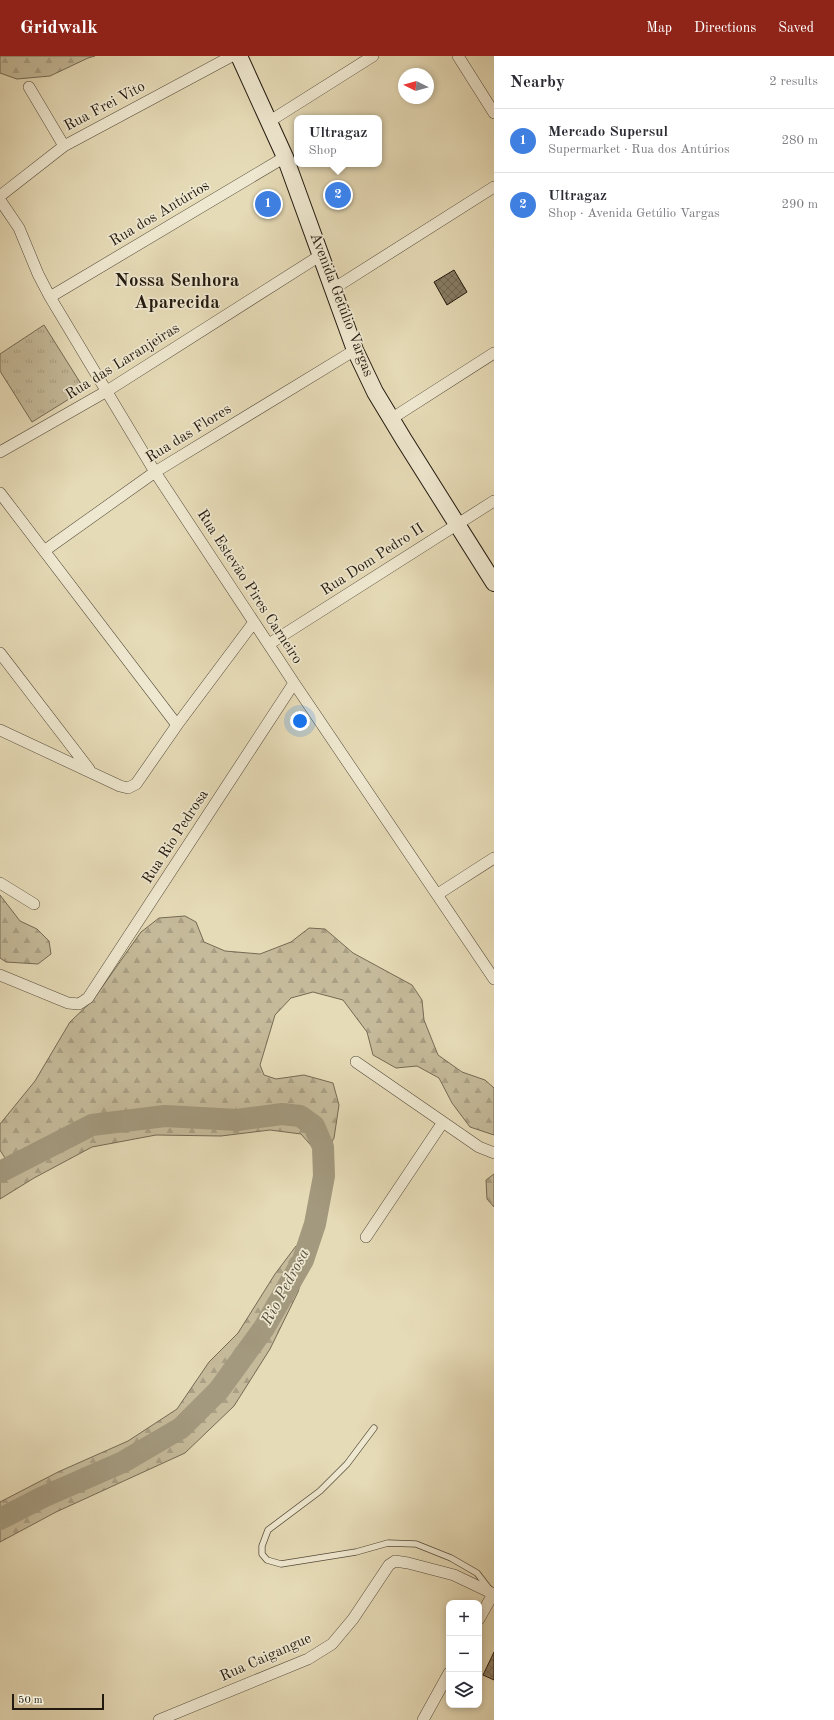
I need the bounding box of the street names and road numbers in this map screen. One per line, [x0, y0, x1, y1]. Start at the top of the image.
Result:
street label: Rua Frei Vito [62, 79, 148, 135]
street label: Rua dos Antúrios [108, 178, 212, 250]
street label: Avenida Getúlio Vargas [307, 231, 375, 379]
street label: Rua das Laranjeiras [63, 321, 183, 403]
street label: Rua das Flores [144, 402, 234, 466]
street label: Rua Estevão Pires Carneiro [194, 507, 304, 667]
street label: Rua Dom Pedro II [319, 521, 427, 599]
street label: Rua Rio Pedrosa [140, 787, 212, 887]
street label: Rua Caigangue [218, 1631, 314, 1685]

